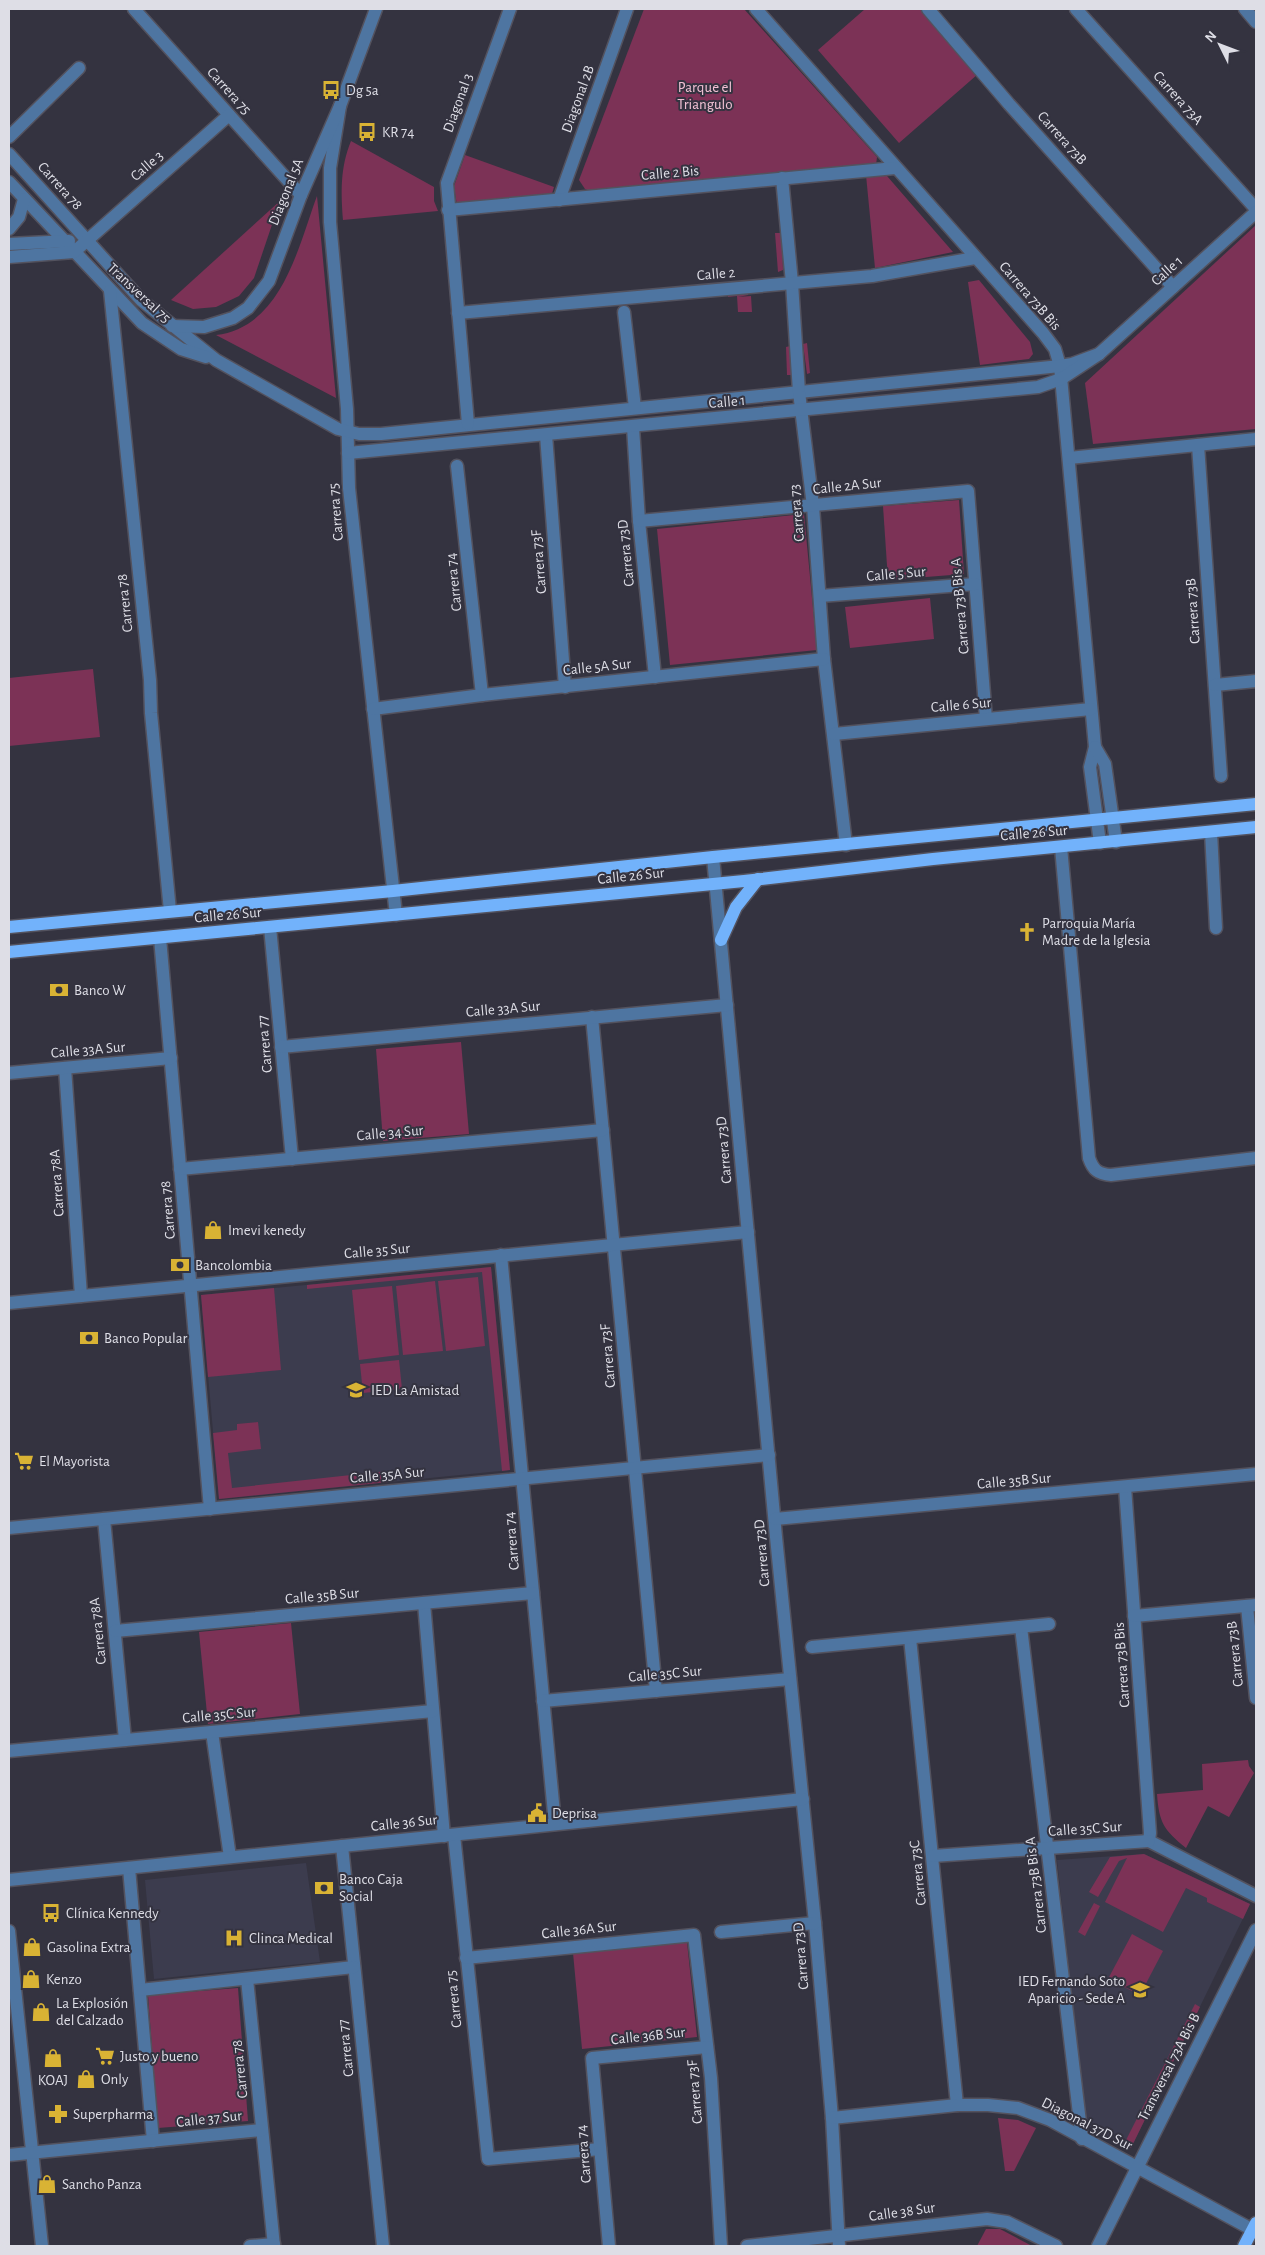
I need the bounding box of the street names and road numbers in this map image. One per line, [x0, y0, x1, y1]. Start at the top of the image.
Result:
street label: Diagonal 2B [559, 63, 597, 135]
street label: Carrera 75 [204, 65, 254, 117]
street label: Carrera 73A [1150, 68, 1206, 128]
street label: Diagonal 3 [440, 71, 476, 135]
street label: Carrera 73B [1034, 109, 1090, 167]
street label: Calle 3 [128, 148, 166, 184]
street label: Diagonal 5A [266, 156, 306, 228]
street label: Carrera 78 [35, 159, 85, 213]
street label: Calle 2 Bis [640, 163, 700, 183]
street label: Calle 1 [1148, 253, 1186, 289]
street label: Carrera 73B Bis [996, 259, 1064, 333]
street label: Transversal 75 [105, 260, 173, 326]
street label: Calle 2 [696, 265, 736, 283]
street label: Calle 1 [708, 393, 746, 411]
street label: Calle 2A Sur [812, 475, 882, 497]
street label: Carrera 75 [326, 483, 346, 541]
street label: Carrera 73 [787, 484, 807, 542]
street label: Carrera 73D [615, 518, 637, 587]
street label: Carrera 73F [529, 529, 549, 595]
street label: Carrera 74 [443, 552, 465, 612]
street label: Carrera 73B Bis A [948, 557, 972, 655]
street label: Calle 5 Sur [866, 564, 927, 584]
street label: Carrera 78 [114, 573, 136, 633]
street label: Carrera 73B [1183, 578, 1203, 644]
street label: Calle 5A Sur [562, 656, 632, 678]
street label: Calle 6 Sur [930, 695, 992, 715]
street label: Calle 26 Sur [1000, 823, 1068, 843]
street label: Calle 26 Sur [597, 865, 665, 887]
street label: Calle 26 Sur [194, 905, 262, 925]
street label: Calle 33A Sur [465, 998, 541, 1020]
street label: Carrera 77 [255, 1015, 275, 1073]
street label: Calle 33A Sur [50, 1039, 126, 1061]
street label: Carrera 73D [714, 1115, 734, 1184]
street label: Calle 34 Sur [356, 1123, 424, 1143]
street label: Carrera 78A [47, 1149, 67, 1217]
street label: Carrera 78 [158, 1180, 178, 1240]
street label: Calle 35 Sur [344, 1241, 411, 1261]
street label: Carrera 73F [598, 1323, 618, 1389]
street label: Calle 35A Sur [349, 1464, 425, 1486]
street label: Calle 35B Sur [977, 1470, 1052, 1492]
street label: Carrera 74 [502, 1511, 522, 1571]
street label: Carrera 73D [752, 1518, 772, 1587]
street label: Calle 35B Sur [285, 1585, 360, 1607]
street label: Carrera 78A [87, 1596, 109, 1665]
street label: Carrera 73B [1224, 1621, 1246, 1687]
street label: Carrera 73B Bis [1112, 1622, 1132, 1708]
street label: Calle 35C Sur [628, 1663, 703, 1685]
street label: Calle 35C Sur [182, 1704, 257, 1726]
street label: Calle 36 Sur [370, 1812, 438, 1834]
street label: Calle 35C Sur [1048, 1819, 1122, 1839]
street label: Carrera 73B Bis A [1023, 1836, 1049, 1934]
street label: Carrera 73C [907, 1839, 929, 1906]
street label: Calle 36A Sur [541, 1919, 617, 1941]
street label: Carrera 73D [791, 1921, 811, 1990]
street label: Carrera 75 [444, 1969, 464, 2029]
street label: Transversal 73A Bis B [1135, 2011, 1203, 2123]
street label: Carrera 77 [336, 2018, 356, 2078]
street label: Calle 36B Sur [610, 2025, 686, 2047]
street label: Carrera 78 [229, 2039, 251, 2099]
street label: Carrera 73F [685, 2059, 705, 2125]
street label: Diagonal 37D Sur [1039, 2095, 1135, 2153]
street label: Calle 37 Sur [175, 2108, 243, 2130]
street label: Carrera 74 [574, 2124, 594, 2184]
street label: Calle 38 Sur [868, 2200, 936, 2224]

